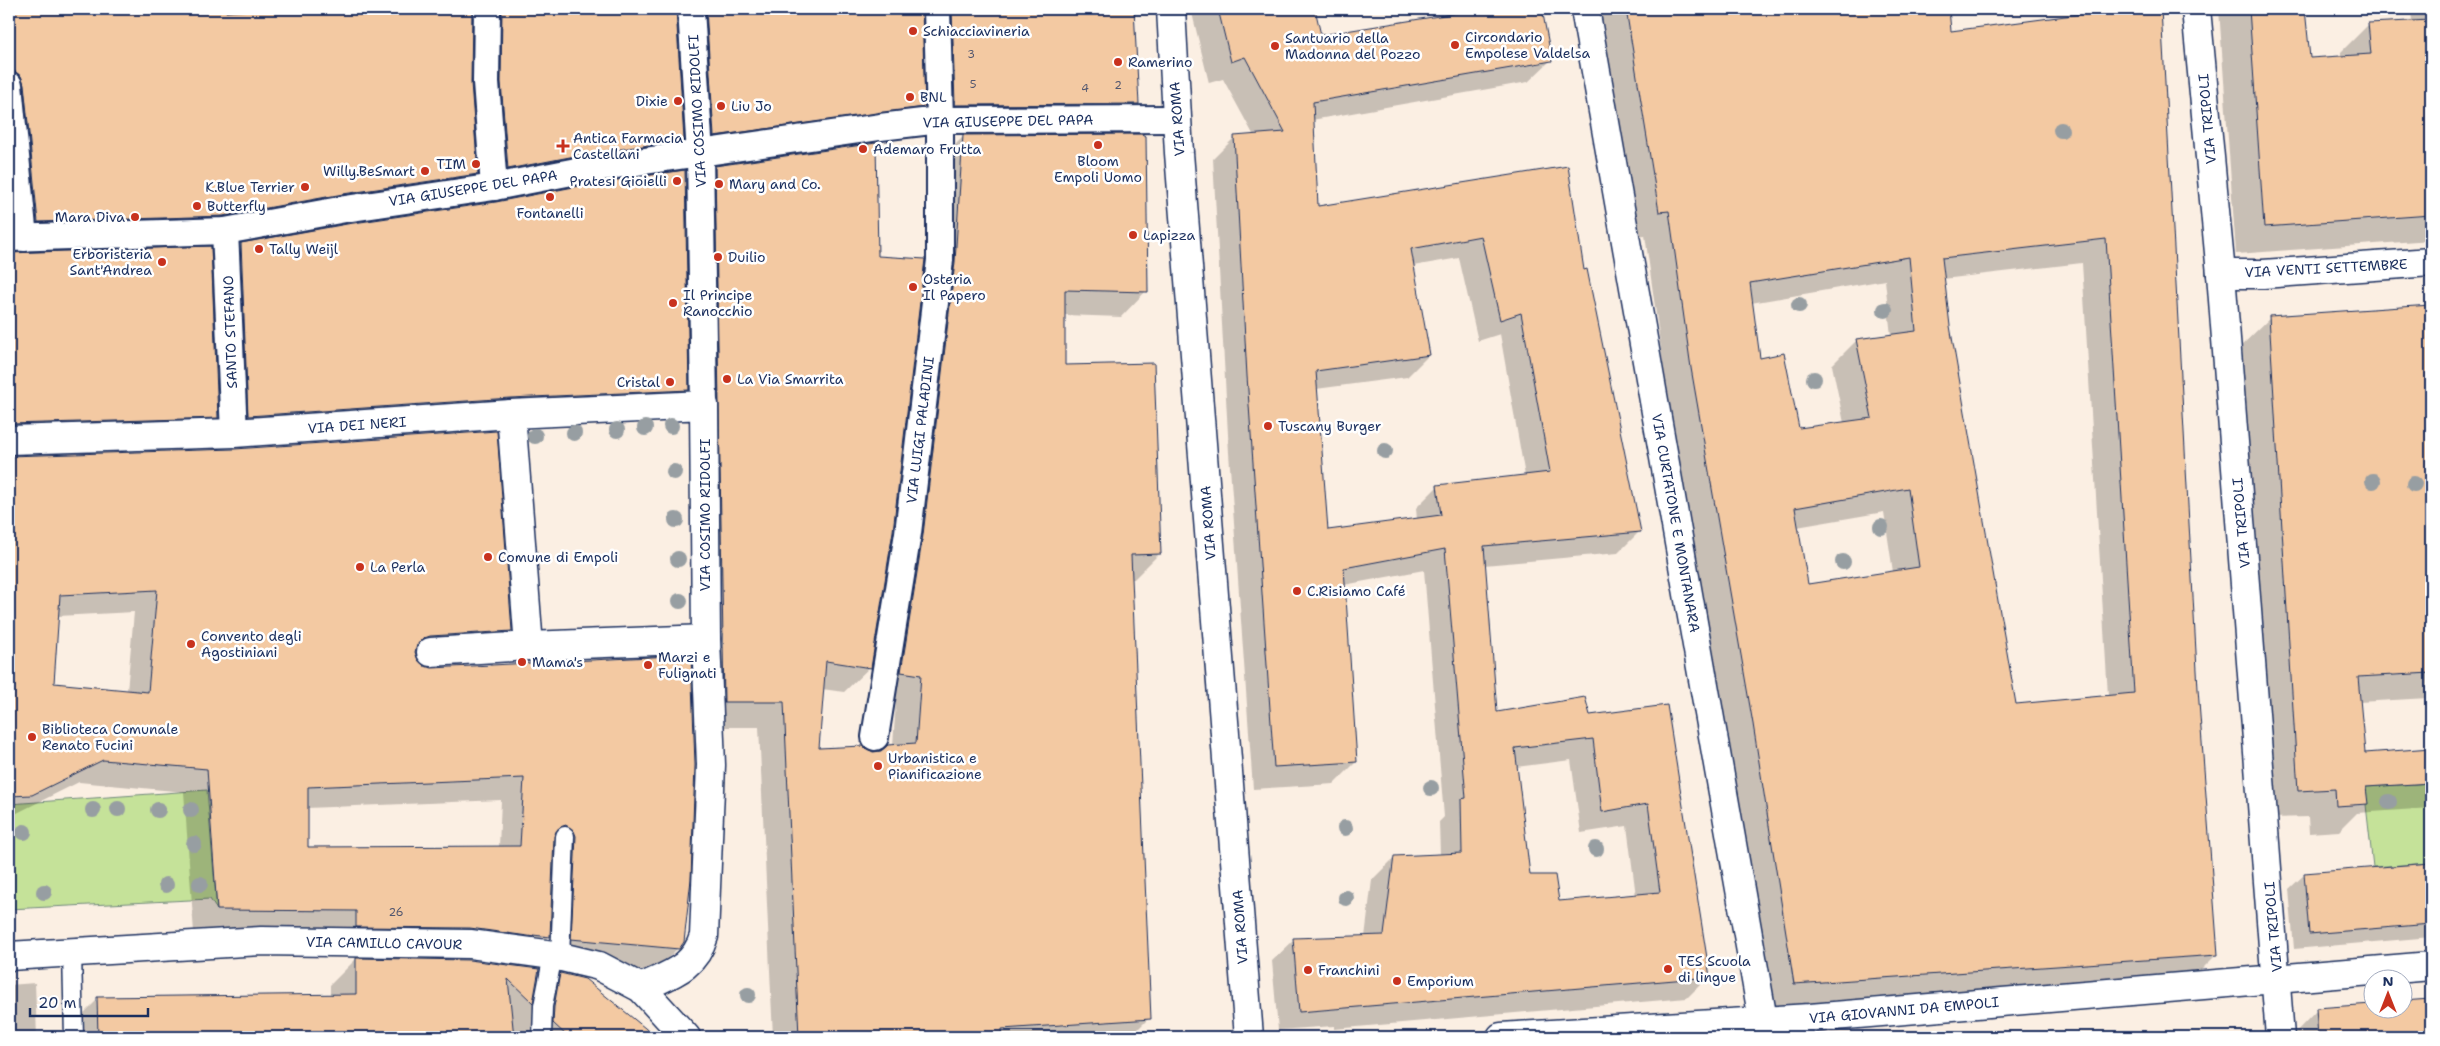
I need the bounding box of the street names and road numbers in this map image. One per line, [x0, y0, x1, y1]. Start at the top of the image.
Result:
street label: VIA COSIMO RIDOLFI [684, 34, 710, 188]
street label: VIA TRIPOLI [2194, 73, 2220, 165]
street label: VIA ROMA [1165, 81, 1189, 157]
street label: VIA GIUSEPPE DEL PAPA [923, 111, 1093, 131]
street label: VIA GIUSEPPE DEL PAPA [387, 166, 559, 210]
street label: VIA VENTI SETTEMBRE [2244, 255, 2408, 281]
street label: SANTO STEFANO [219, 275, 241, 389]
street label: VIA LUIGI PALADINI [902, 355, 938, 505]
street label: VIA CURTATONE E MONTANARA [1648, 412, 1704, 634]
street label: VIA DEI NERI [307, 413, 407, 437]
street label: VIA COSIMO RIDOLFI [696, 438, 714, 592]
street label: VIA TRIPOLI [2228, 477, 2254, 569]
street label: VIA ROMA [1196, 485, 1220, 561]
street label: VIA TRIPOLI [2260, 881, 2286, 973]
street label: VIA ROMA [1228, 889, 1252, 965]
street label: VIA CAMILLO CAVOUR [306, 933, 463, 953]
street label: VIA GIOVANNI DA EMPOLI [1808, 993, 2000, 1027]

